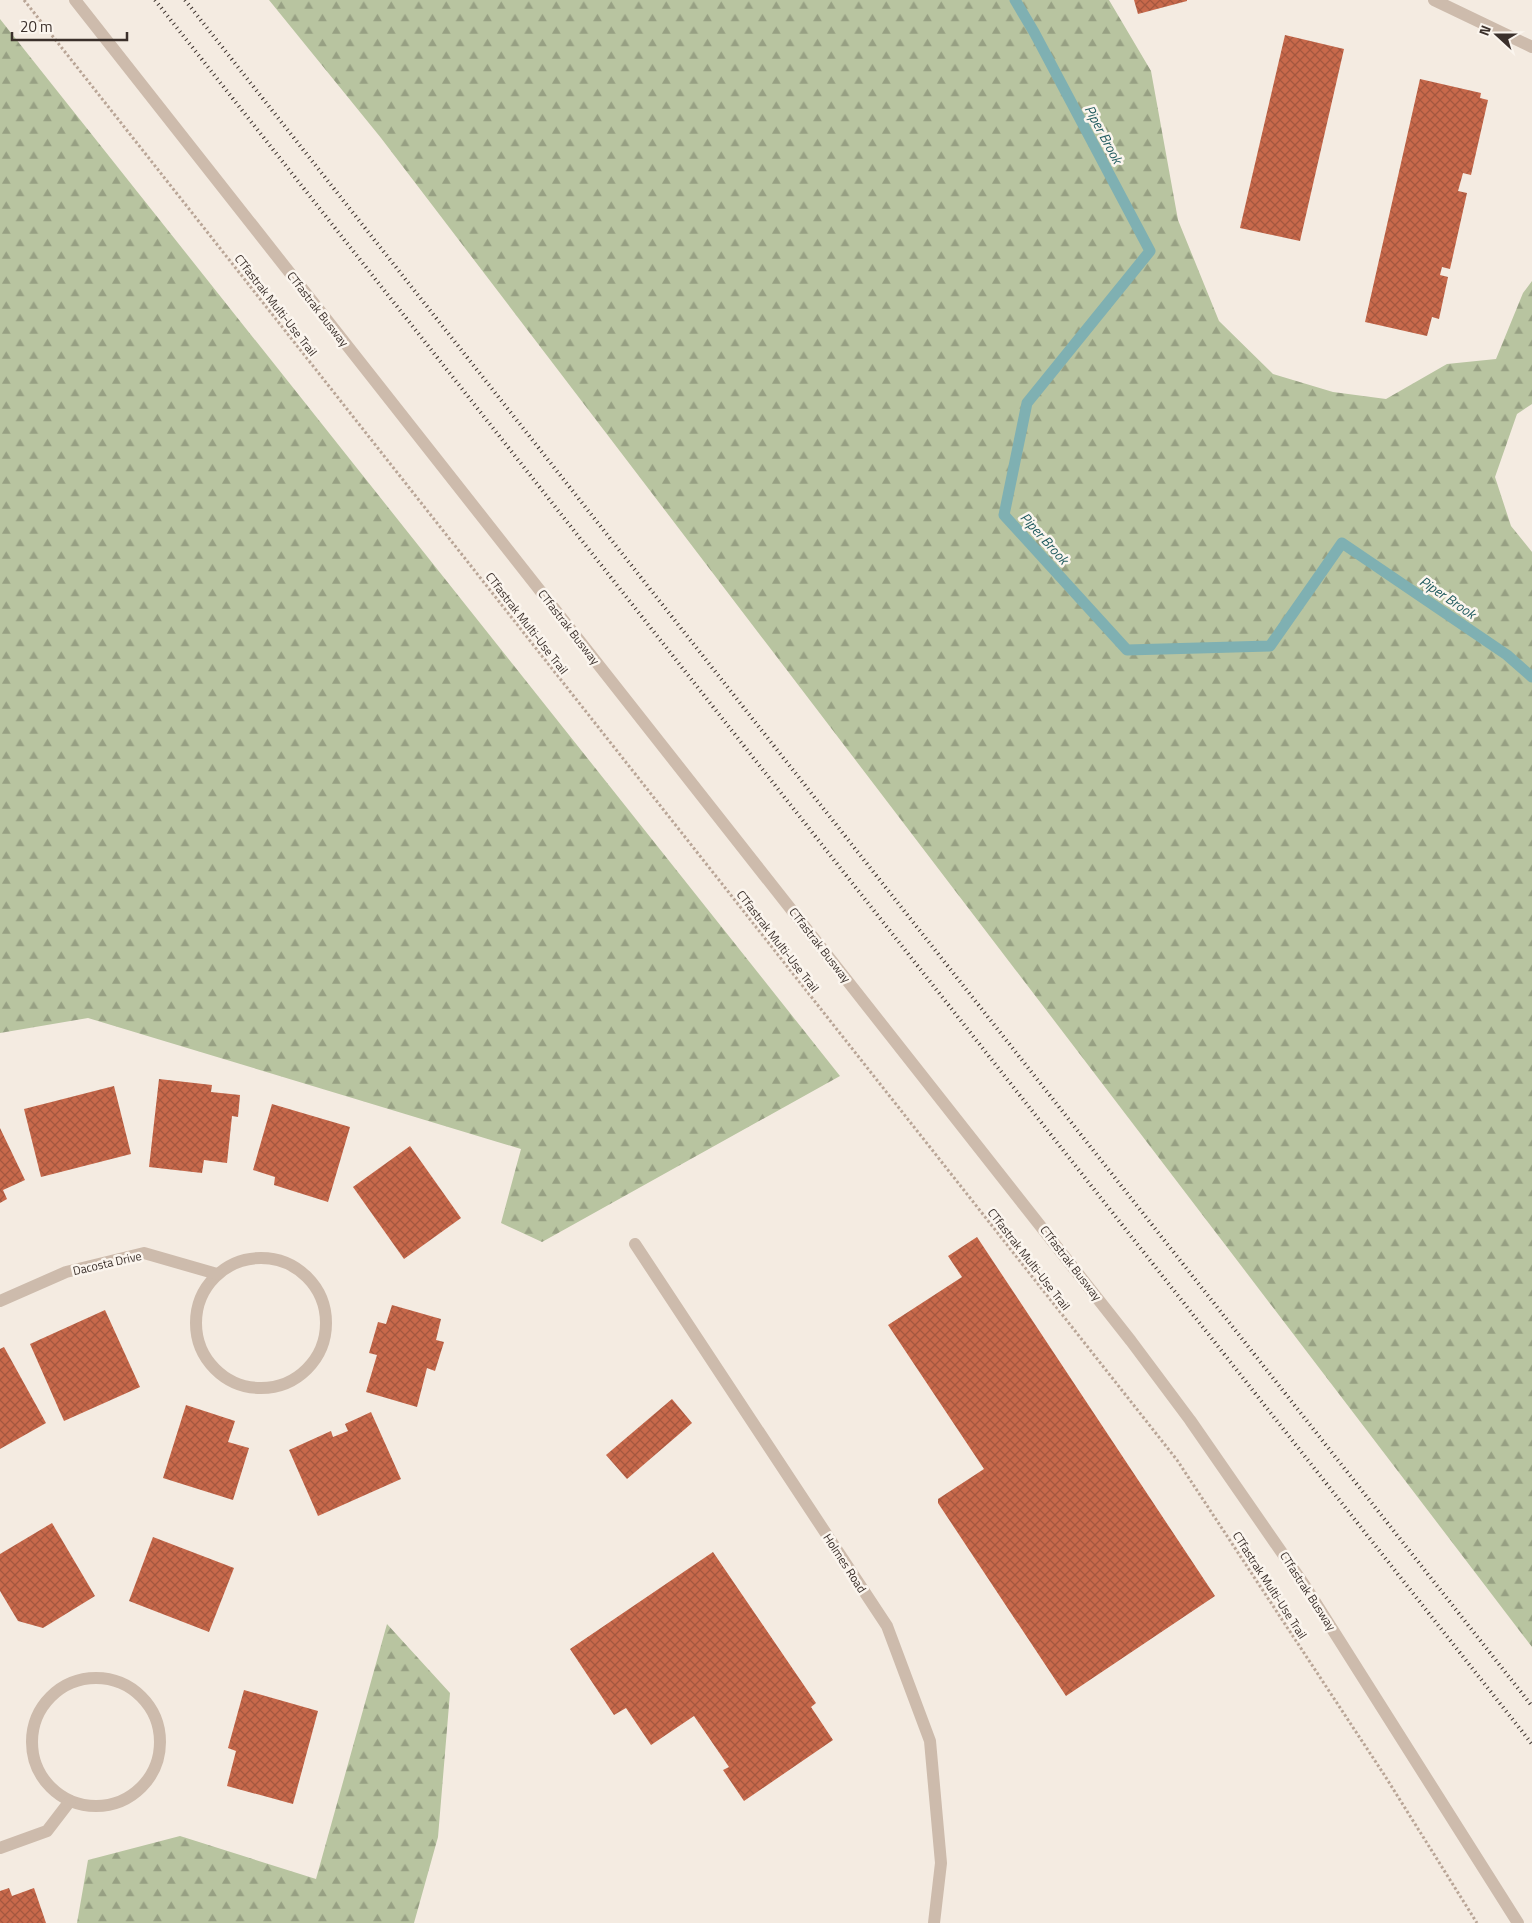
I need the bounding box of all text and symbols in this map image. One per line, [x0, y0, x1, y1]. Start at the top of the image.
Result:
scale bar [12, 10, 128, 42]
north arrow [1472, 10, 1522, 60]
text: 20 m [20, 15, 53, 38]
text: N [1473, 22, 1496, 38]
water label: Piper Brook [1080, 101, 1129, 169]
street label: CTfastrak Multi-Use Trail [230, 250, 322, 360]
street label: CTfastrak Busway [282, 267, 354, 351]
water label: Piper Brook [1016, 507, 1075, 570]
street label: CTfastrak Multi-Use Trail [481, 568, 573, 678]
water label: Piper Brook [1416, 570, 1482, 625]
street label: CTfastrak Busway [533, 585, 605, 669]
street label: CTfastrak Multi-Use Trail [732, 886, 824, 996]
street label: CTfastrak Busway [784, 903, 856, 987]
street label: CTfastrak Multi-Use Trail [983, 1204, 1075, 1314]
street label: CTfastrak Busway [1035, 1221, 1107, 1305]
street label: Dacosta Drive [71, 1246, 143, 1280]
street label: CTfastrak Multi-Use Trail [1228, 1527, 1312, 1643]
street label: Holmes Road [819, 1530, 871, 1596]
street label: CTfastrak Busway [1275, 1548, 1341, 1635]

